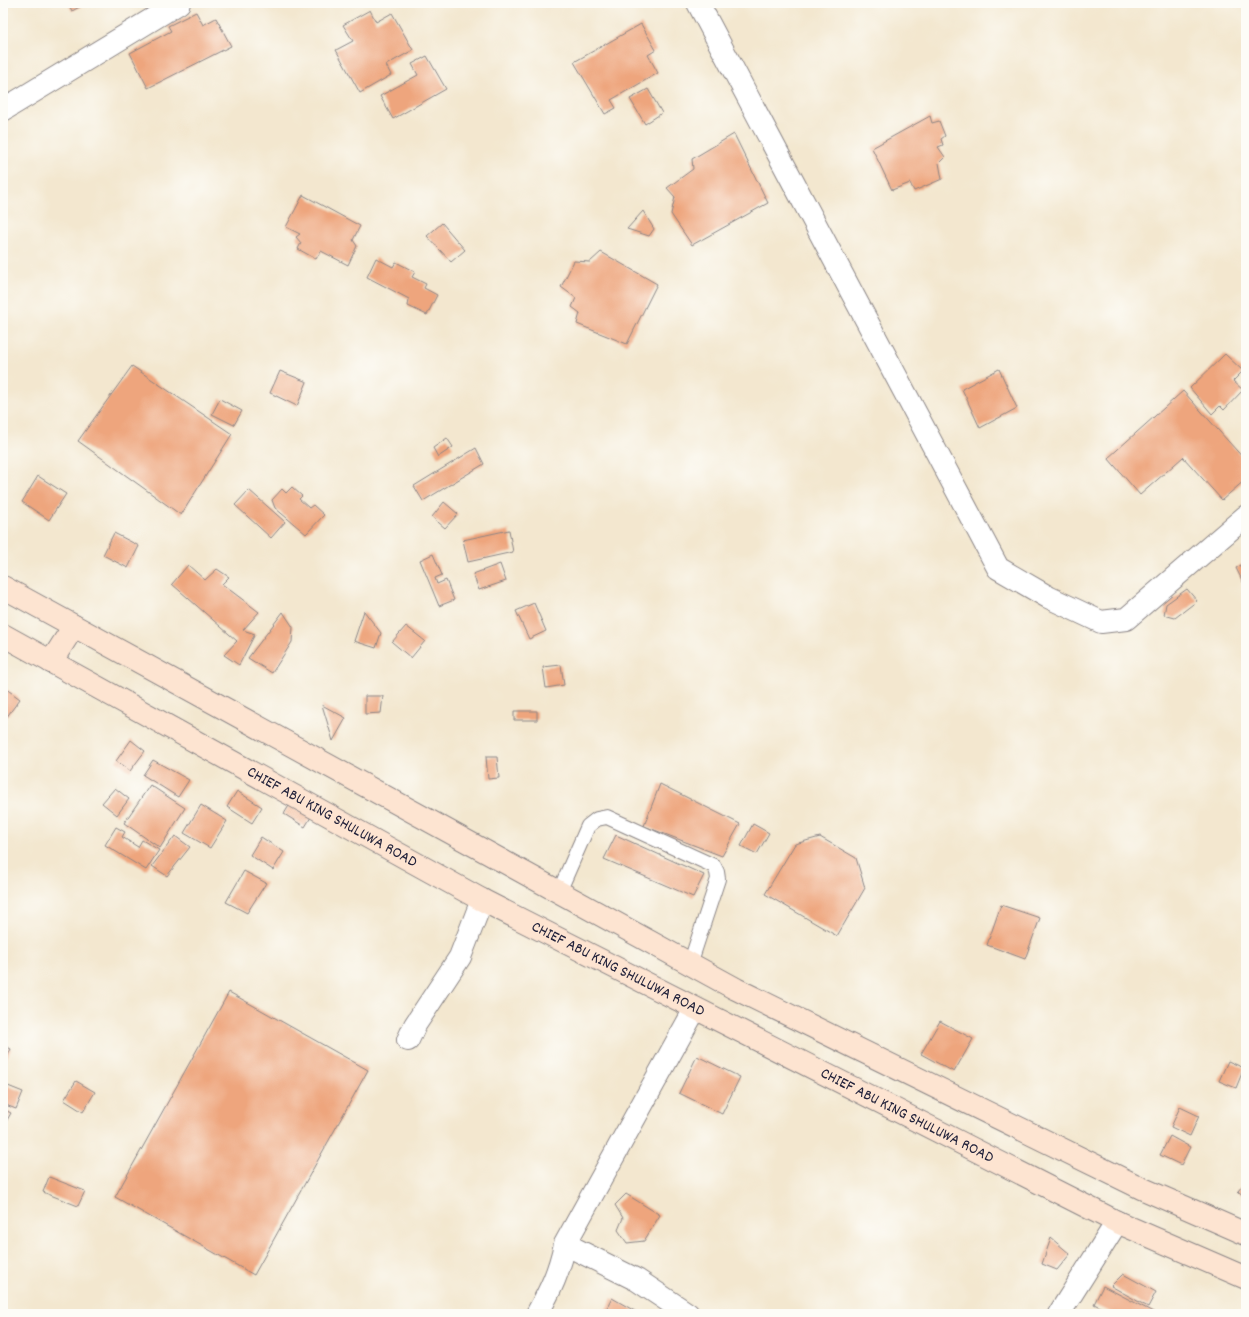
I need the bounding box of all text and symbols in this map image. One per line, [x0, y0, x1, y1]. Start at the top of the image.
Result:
street label: CHIEF ABU KING SHULUWA ROAD [243, 761, 421, 874]
street label: CHIEF ABU KING SHULUWA ROAD [527, 915, 709, 1023]
street label: CHIEF ABU KING SHULUWA ROAD [816, 1062, 998, 1169]

